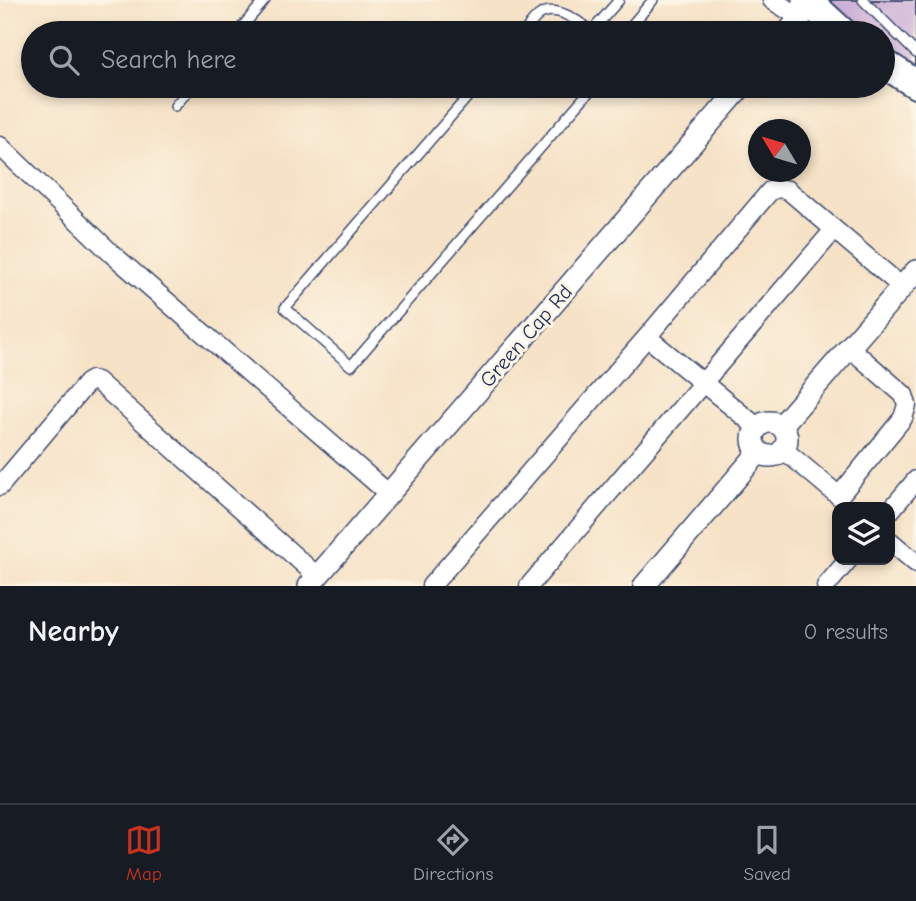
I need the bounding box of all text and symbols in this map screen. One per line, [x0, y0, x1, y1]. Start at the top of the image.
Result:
search box [21, 21, 895, 98]
icon: search [45, 41, 83, 79]
text: Search here [101, 45, 236, 75]
north arrow [748, 119, 811, 182]
street label: Green Cap Rd [475, 280, 577, 392]
map controls [832, 502, 895, 565]
button: layers [832, 502, 895, 565]
text: Nearby [28, 614, 119, 649]
text: 0 results [804, 618, 888, 645]
tab: Map [125, 821, 163, 885]
tab: Directions [413, 821, 493, 885]
tab: Saved [744, 821, 791, 885]

